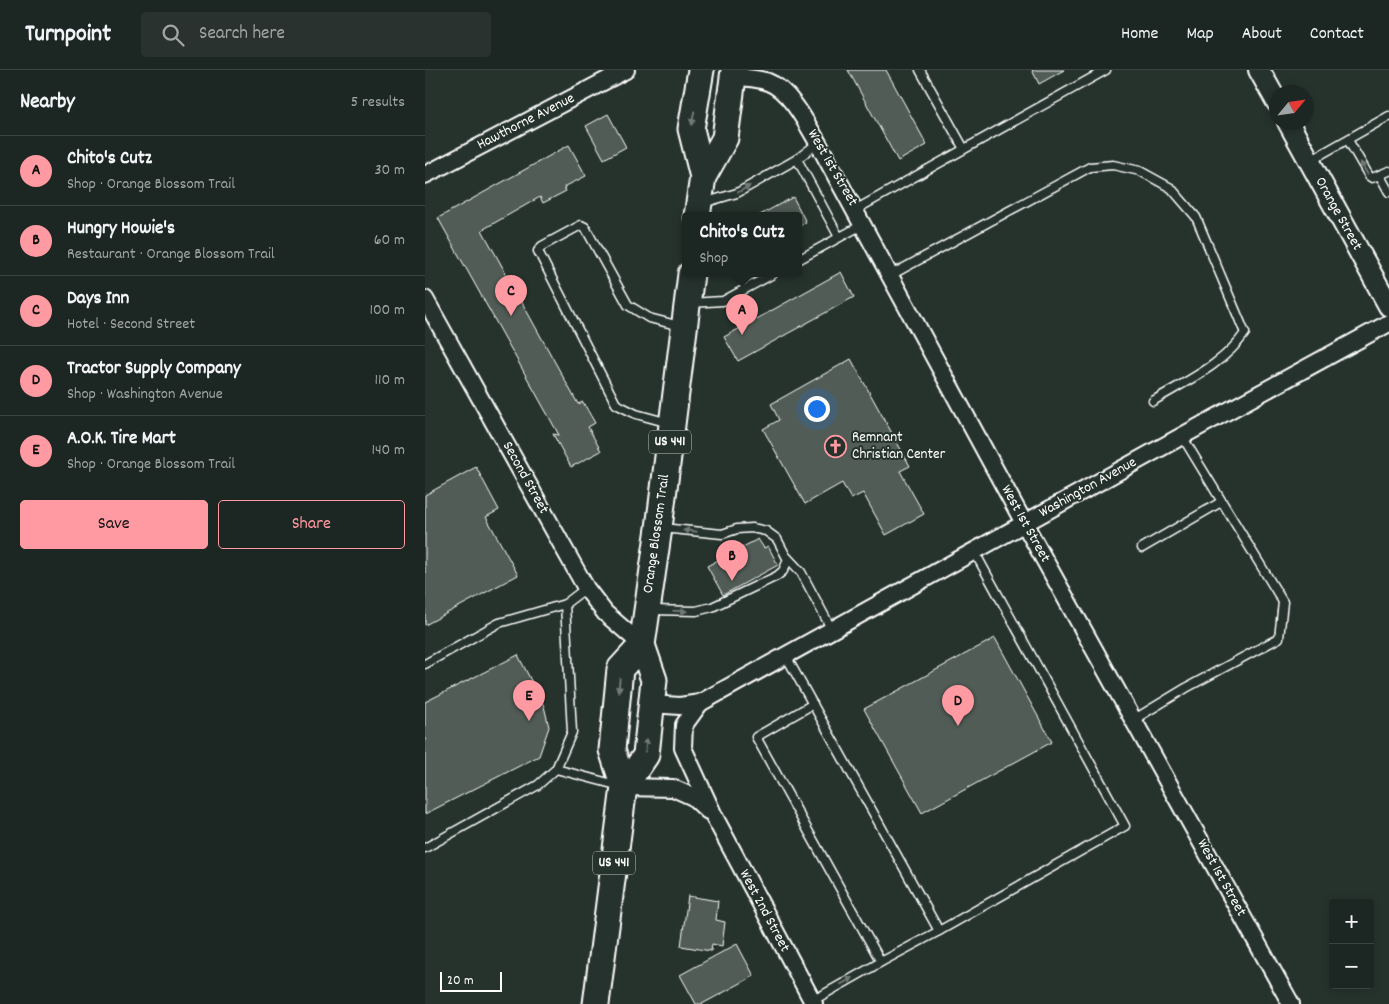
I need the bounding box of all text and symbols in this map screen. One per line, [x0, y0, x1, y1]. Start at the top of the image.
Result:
search box [141, 12, 491, 57]
text: Turnpoint [25, 18, 111, 52]
icon: search [159, 21, 187, 49]
text: Search here [199, 21, 285, 48]
text: Home [1121, 22, 1158, 47]
text: Map [1186, 22, 1214, 47]
text: About [1242, 22, 1282, 47]
text: Contact [1310, 22, 1364, 47]
north arrow [1269, 85, 1314, 130]
text: Nearby [20, 88, 75, 118]
street label: Hawthorne Avenue [473, 88, 579, 156]
text: 5 results [351, 91, 405, 114]
one-way arrow [689, 110, 697, 126]
street label: West 1st Street [801, 125, 863, 211]
text: Chito's Cutz [67, 146, 152, 173]
text: A [32, 159, 40, 182]
text: 30 m [375, 159, 405, 182]
one-way arrow [1360, 160, 1368, 175]
text: Shop · Orange Blossom Trail [67, 173, 235, 196]
street label: Orange Street [1309, 173, 1368, 255]
one-way arrow [737, 185, 752, 193]
popup [682, 212, 802, 277]
text: Hungry Howie's [67, 216, 175, 243]
text: Chito's Cutz [700, 220, 784, 247]
text: B [32, 229, 40, 252]
text: 60 m [374, 229, 405, 252]
text: Restaurant · Orange Blossom Trail [67, 243, 275, 266]
text: Shop [700, 247, 728, 270]
pin: C [495, 275, 527, 316]
text: Days Inn [67, 286, 129, 313]
pin: A [726, 294, 758, 335]
text: C [32, 299, 40, 322]
text: 100 m [369, 299, 405, 322]
text: Hotel · Second Street [67, 313, 195, 336]
text: Tractor Supply Company [67, 356, 241, 383]
text: D [32, 369, 40, 392]
text: 110 m [375, 369, 405, 392]
text: Shop · Washington Avenue [67, 383, 223, 406]
your location [804, 396, 830, 422]
text: A.O.K. Tire Mart [67, 426, 176, 453]
place label: Remnant Christian Center [852, 427, 946, 466]
road number: US 441 [649, 431, 691, 454]
church icon: Remnant Christian Center [824, 435, 848, 459]
street label: Second Street [496, 438, 554, 519]
text: E [32, 439, 40, 462]
text: 140 m [371, 439, 405, 462]
street label: Washington Avenue [1035, 452, 1141, 524]
text: Shop · Orange Blossom Trail [67, 453, 235, 476]
street label: Orange Blossom Trail [638, 473, 676, 595]
street label: West 1st Street [995, 481, 1056, 567]
button: Save [20, 500, 208, 549]
button: Share [218, 500, 405, 549]
one-way arrow [682, 527, 698, 535]
pin: B [716, 540, 748, 581]
one-way arrow [672, 608, 688, 616]
one-way arrow [615, 678, 623, 694]
pin: E [513, 680, 545, 721]
pin: D [942, 685, 974, 726]
one-way arrow [643, 737, 651, 753]
street label: West 1st Street [1191, 835, 1252, 921]
road number: US 441 [593, 851, 635, 874]
street label: West 2nd Street [733, 866, 795, 957]
map controls [1329, 899, 1374, 989]
button: + [1329, 899, 1374, 944]
button: − [1329, 944, 1374, 989]
scale bar [440, 969, 503, 992]
text: 20 m [447, 971, 474, 991]
one-way arrow [840, 977, 853, 986]

